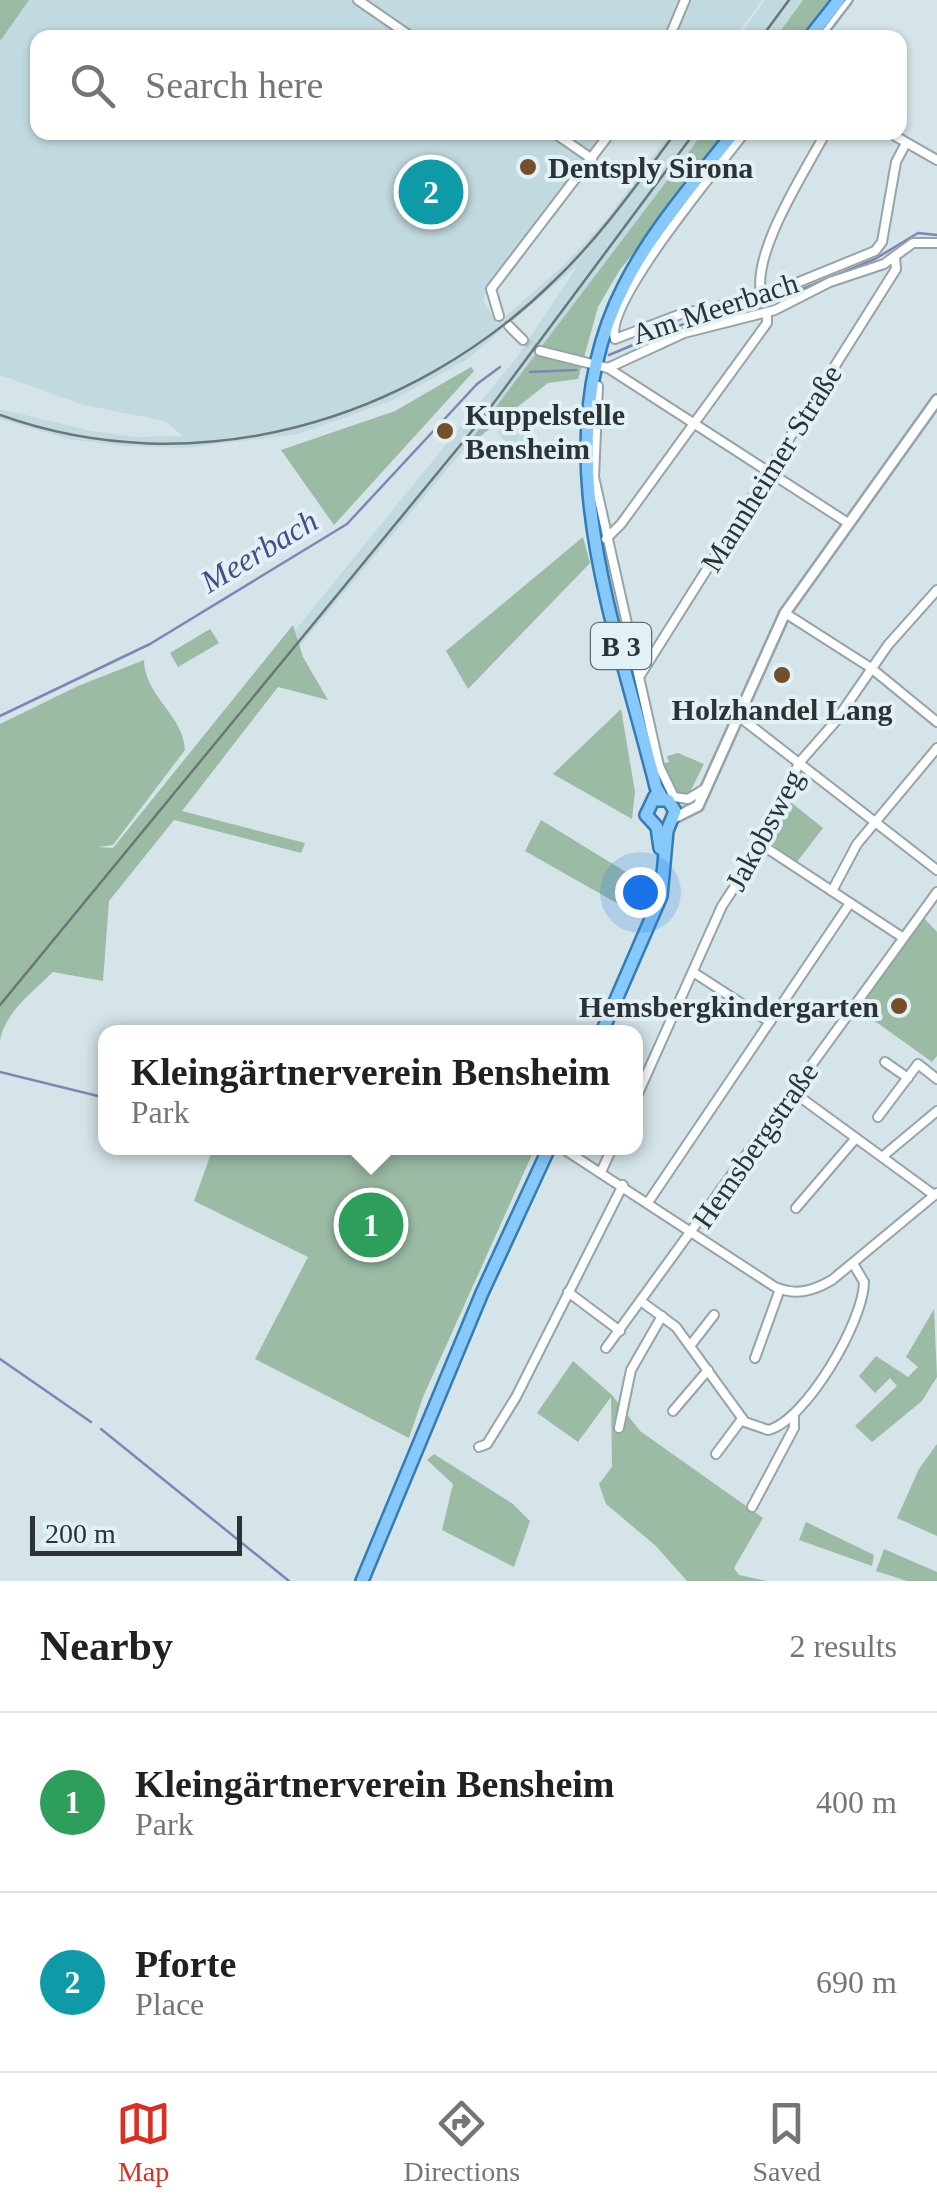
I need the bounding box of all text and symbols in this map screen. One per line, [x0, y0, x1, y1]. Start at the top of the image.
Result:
search box [30, 30, 907, 140]
icon: search [65, 58, 120, 113]
text: Search here [145, 64, 323, 106]
place label: Dentsply Sirona [548, 151, 753, 184]
pin: 2 [398, 154, 464, 230]
marker: Dentsply Sirona [517, 156, 539, 178]
street label: Am Meerbach [628, 266, 802, 350]
street label: Mannheimer Straße [694, 359, 848, 577]
place label: Kuppelstelle Bensheim [465, 398, 625, 465]
marker: Kuppelstelle Bensheim [434, 420, 456, 442]
water label: Meerbach [193, 502, 324, 600]
road number: B 3 [591, 623, 651, 669]
marker: Holzhandel Lang [771, 664, 793, 686]
place label: Holzhandel Lang [672, 693, 892, 726]
street label: Jakobsweg [719, 764, 809, 896]
your location [615, 867, 666, 918]
place label: Hemsbergkindergarten [579, 990, 879, 1023]
marker: Hemsbergkindergarten [888, 995, 910, 1017]
popup [98, 1025, 643, 1155]
text: Kleingärtnerverein Bensheim [131, 1051, 610, 1093]
street label: Hemsbergstraße [686, 1056, 824, 1234]
text: Park [131, 1094, 189, 1130]
pin: 1 [338, 1188, 404, 1262]
scale bar [30, 1511, 242, 1556]
text: 200 m [45, 1518, 116, 1549]
text: Nearby [40, 1623, 173, 1669]
text: 2 results [789, 1628, 897, 1664]
text: Kleingärtnerverein Bensheim [135, 1763, 615, 1805]
text: 1 [65, 1784, 81, 1820]
text: 400 m [816, 1784, 897, 1820]
text: Park [135, 1806, 194, 1842]
text: Pforte [135, 1943, 236, 1985]
text: 2 [65, 1964, 81, 2000]
text: 690 m [816, 1964, 897, 2000]
text: Place [135, 1986, 204, 2022]
tab: Map [116, 2096, 171, 2188]
tab: Directions [403, 2096, 520, 2188]
tab: Saved [752, 2096, 821, 2188]

